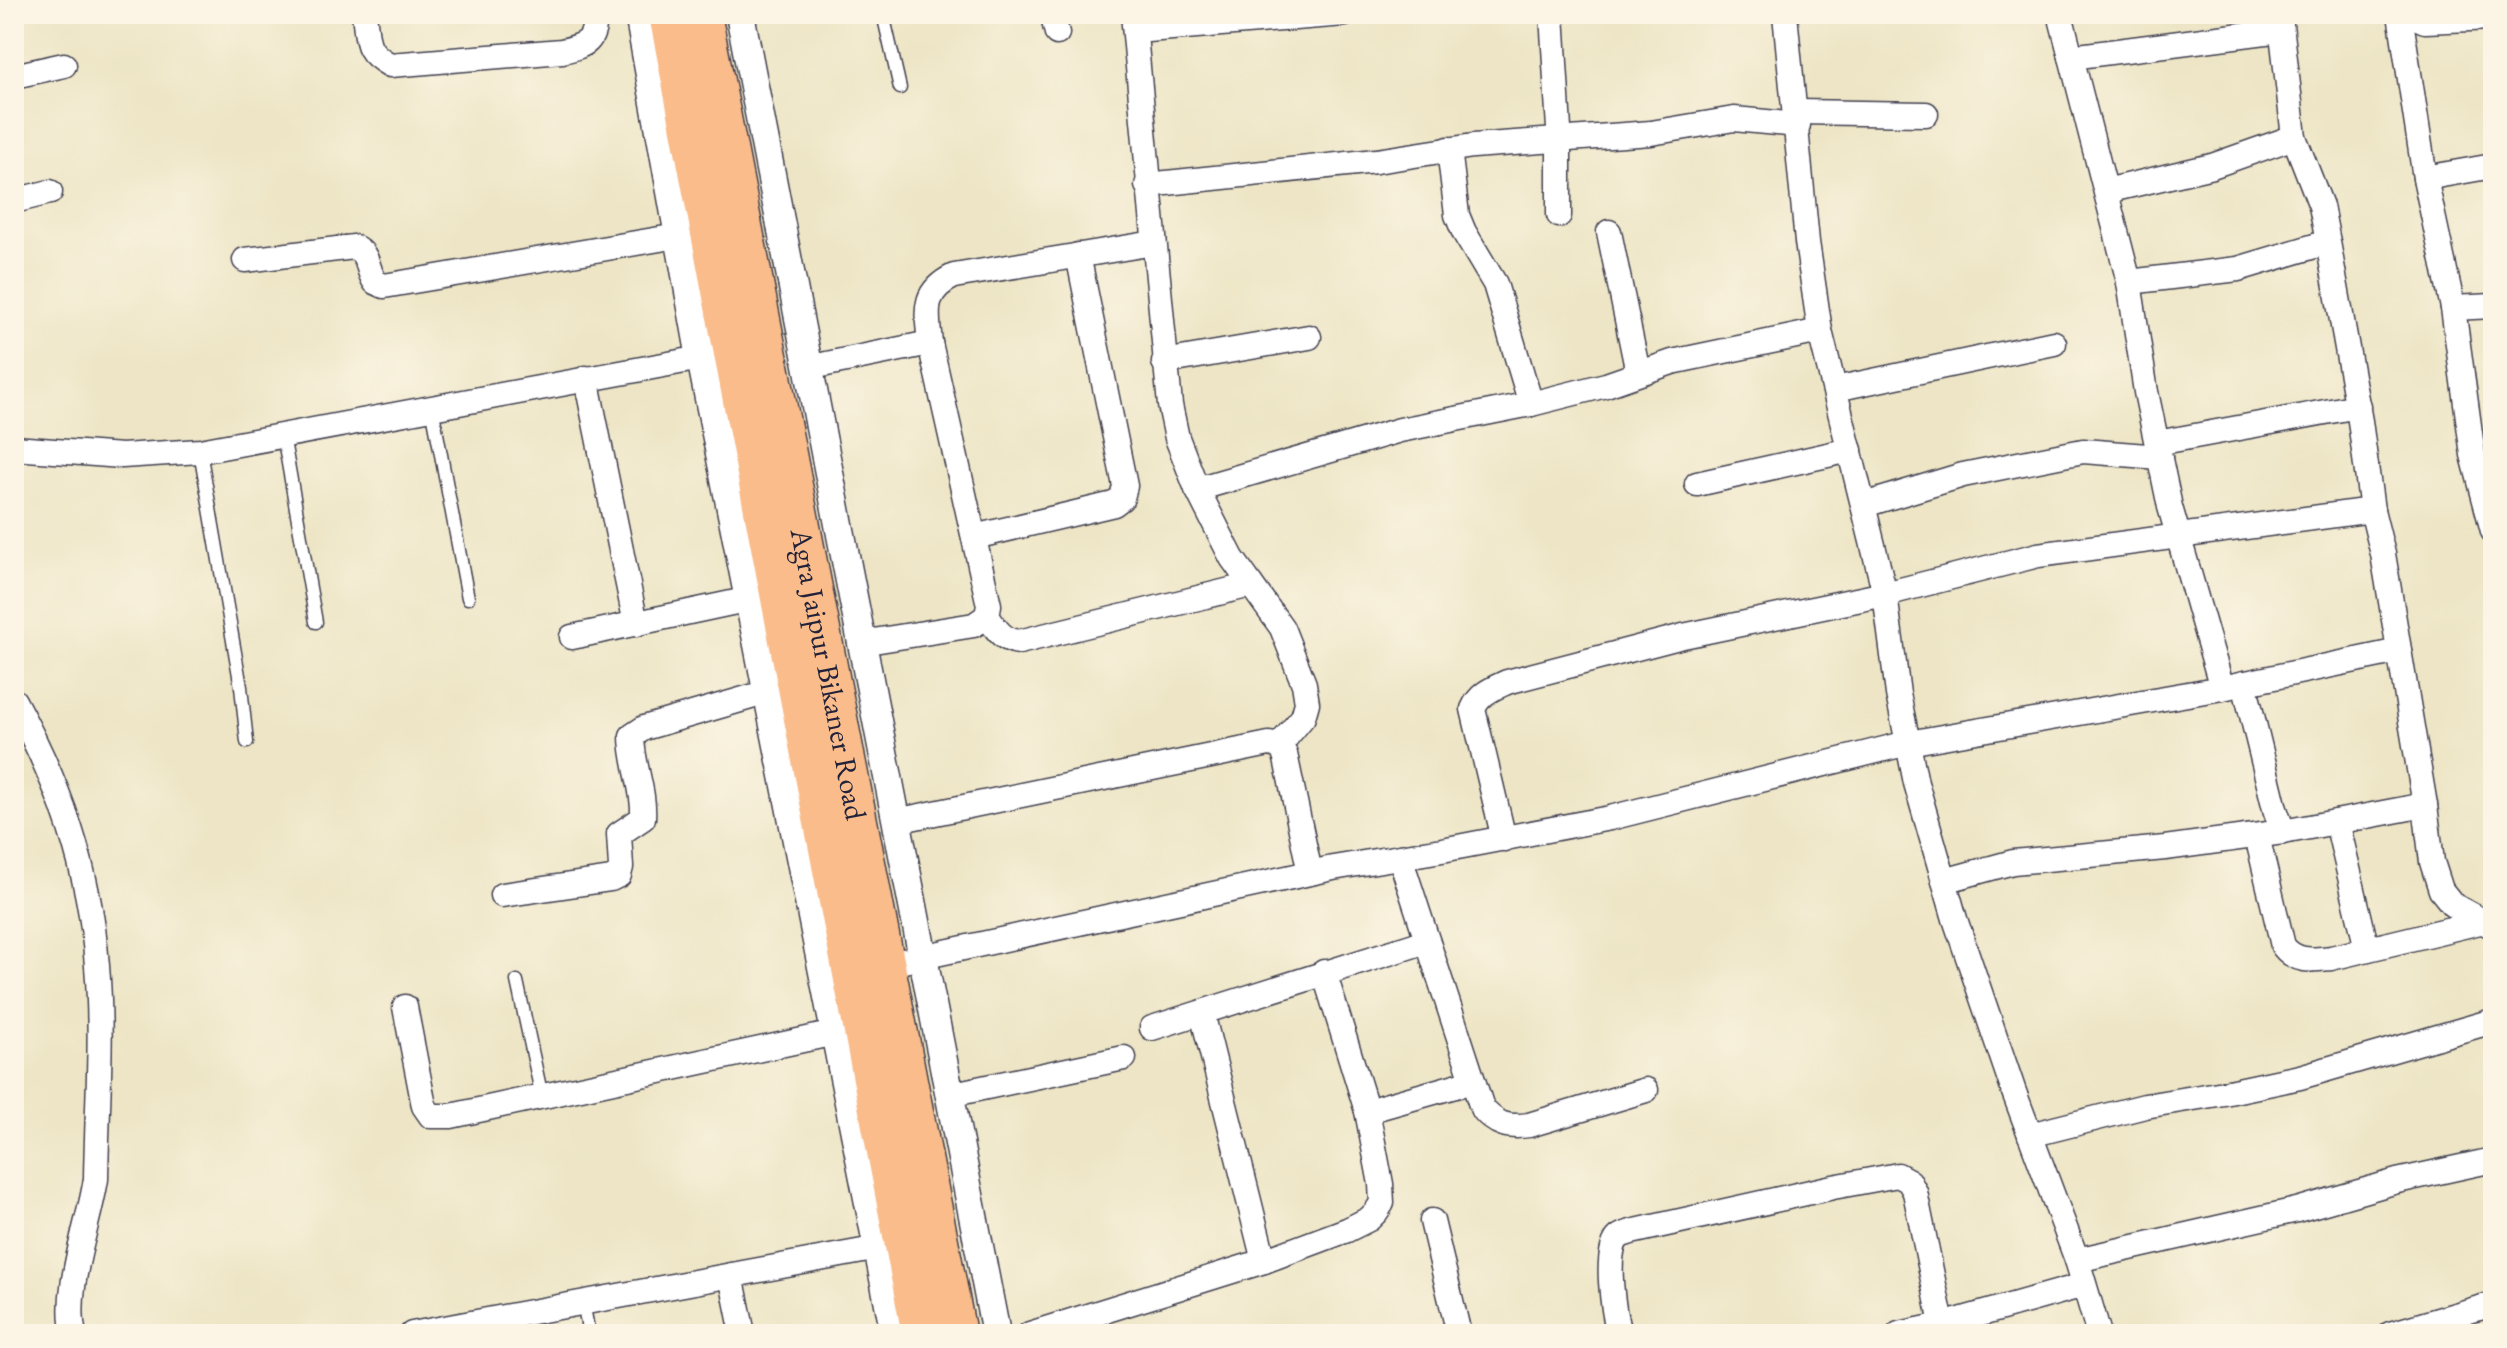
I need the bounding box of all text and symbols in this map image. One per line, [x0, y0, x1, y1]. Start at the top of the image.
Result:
street label: Agra Jaipur Bikaner Road [782, 524, 877, 824]

